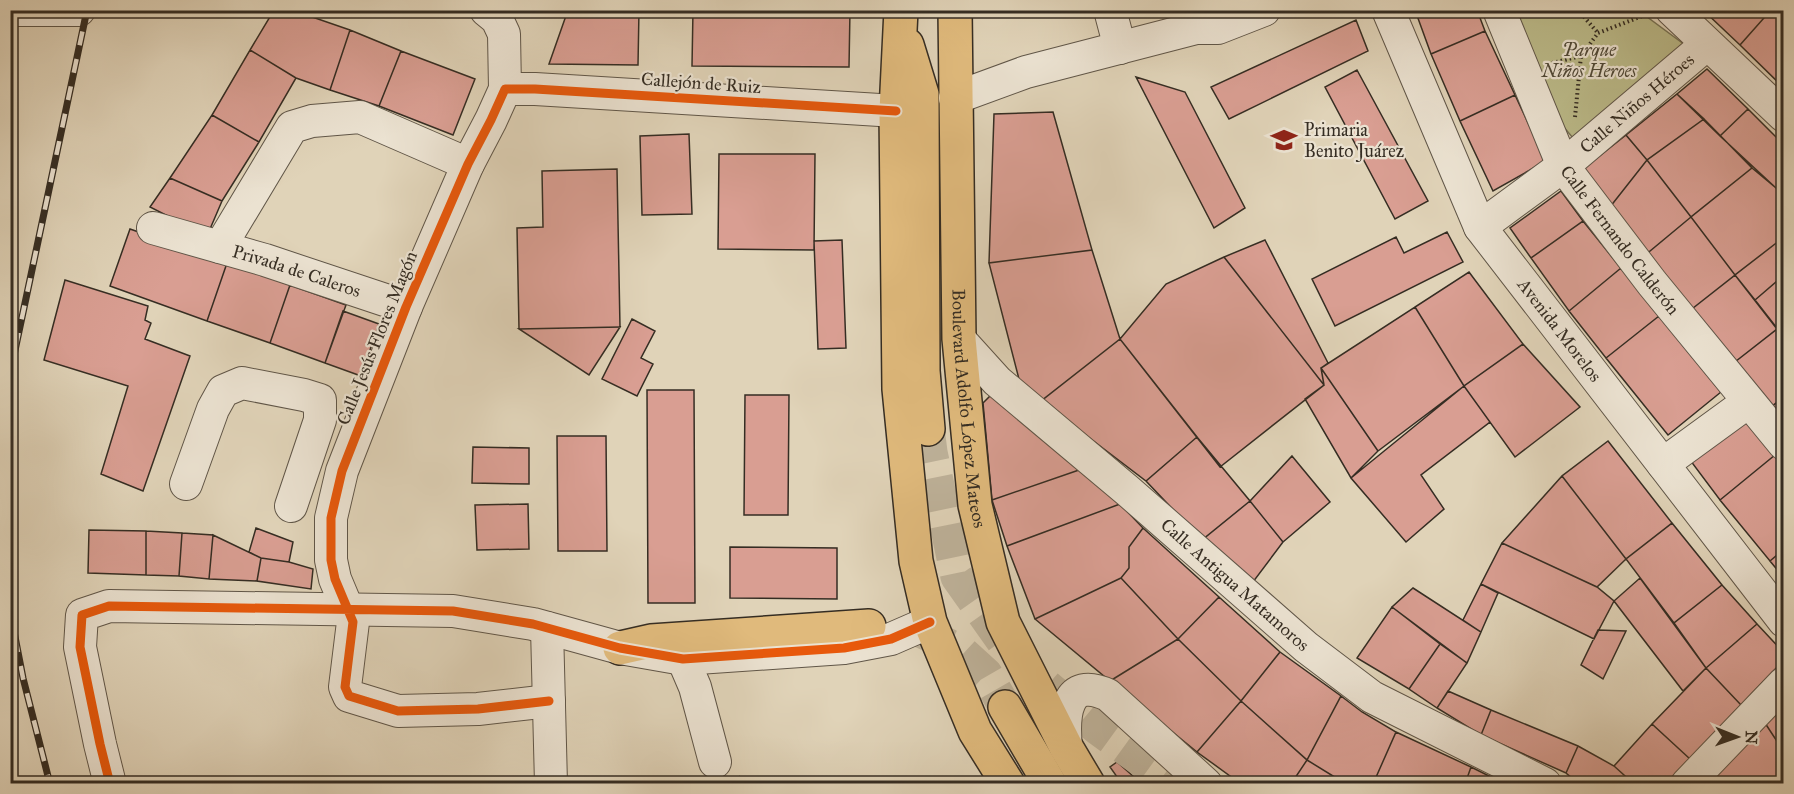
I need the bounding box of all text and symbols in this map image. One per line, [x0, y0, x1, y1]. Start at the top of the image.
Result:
park label: Parque Niños Heroes [1541, 39, 1637, 82]
street label: Calle Niños Héroes [1575, 49, 1699, 158]
street label: Callejón de Ruiz [640, 68, 762, 98]
place label: Primaria Benito Juárez [1304, 119, 1404, 163]
school or university icon: Primaria Benito Juárez [1269, 125, 1299, 155]
street label: Calle Fernando Calderón [1555, 161, 1685, 319]
street label: Privada de Caleros [230, 240, 364, 302]
street label: Calle Jesús Flores Magón [332, 248, 423, 429]
street label: Avenida Morelos [1512, 273, 1606, 386]
street label: Boulevard Adolfo López Mateos [947, 289, 991, 530]
street label: Calle Antigua Matamoros [1156, 514, 1314, 656]
north arrow [1707, 707, 1767, 767]
text: N [1742, 730, 1761, 745]

